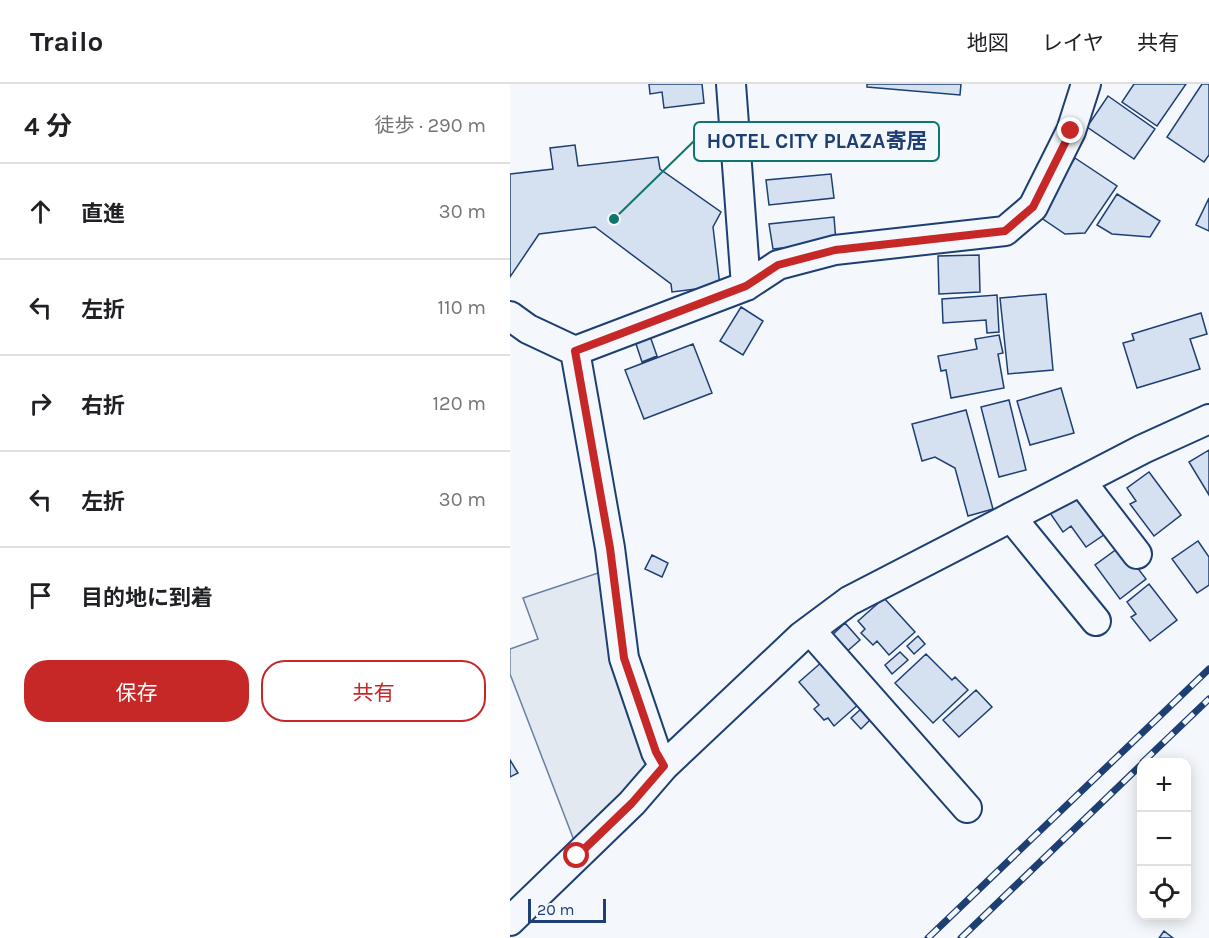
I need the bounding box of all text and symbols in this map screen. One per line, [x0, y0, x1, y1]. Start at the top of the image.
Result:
text: Trailo [30, 25, 103, 58]
text: 地図 [967, 31, 1009, 55]
text: レイヤ [1042, 31, 1104, 55]
text: 共有 [1137, 31, 1179, 55]
text: 4 分 [24, 111, 72, 142]
text: 徒歩 · 290 m [374, 114, 486, 137]
route end [1057, 117, 1083, 143]
callout: HOTEL CITY PLAZA寄居 [694, 122, 939, 161]
text: HOTEL CITY PLAZA寄居 [707, 129, 927, 153]
icon: ahead [24, 195, 57, 228]
text: 30 m [439, 200, 486, 223]
text: 直進 [81, 201, 125, 227]
icon: left [24, 291, 57, 324]
text: 110 m [437, 296, 486, 319]
text: 左折 [81, 297, 125, 323]
icon: right [24, 387, 57, 420]
text: 120 m [432, 392, 486, 415]
text: 右折 [81, 393, 125, 419]
icon: left [24, 483, 57, 516]
text: 30 m [439, 488, 486, 511]
text: 左折 [81, 489, 125, 515]
icon: arrive [24, 579, 57, 612]
text: 目的地に到着 [81, 585, 213, 611]
button: 保存 [24, 660, 249, 722]
button: 共有 [261, 660, 486, 722]
map controls [1137, 758, 1191, 920]
button: + [1137, 758, 1191, 812]
button: − [1137, 812, 1191, 866]
route start [563, 842, 589, 868]
button: locate [1137, 866, 1191, 920]
scale bar [528, 896, 606, 924]
text: 20 m [537, 900, 575, 919]

